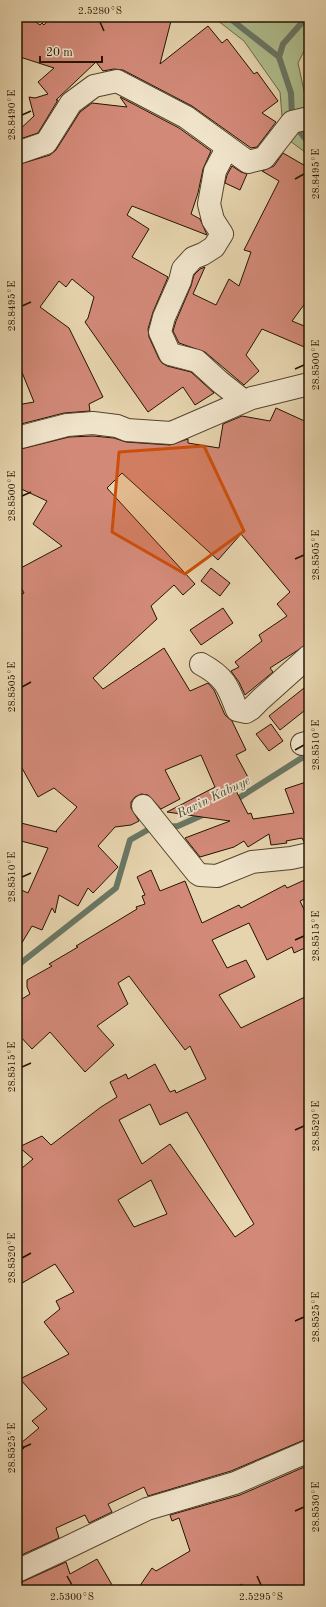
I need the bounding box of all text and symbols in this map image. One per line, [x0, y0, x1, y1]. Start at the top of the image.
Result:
text: 2.5280°S [78, 6, 122, 16]
scale bar [40, 38, 102, 64]
text: 20 m [46, 47, 73, 59]
text: 28.8490°E [7, 90, 17, 140]
text: 28.8495°E [311, 149, 321, 199]
text: 28.8495°E [7, 281, 17, 331]
text: 28.8500°E [311, 340, 321, 390]
text: 28.8500°E [7, 471, 17, 521]
text: 28.8505°E [311, 530, 321, 580]
text: 28.8505°E [7, 662, 17, 712]
text: 28.8510°E [311, 720, 321, 770]
water label: Ravin Kabuye [174, 774, 252, 821]
text: 28.8510°E [7, 852, 17, 902]
text: 28.8515°E [311, 911, 321, 961]
text: 28.8515°E [7, 1042, 17, 1092]
text: 28.8520°E [311, 1101, 321, 1151]
text: 28.8520°E [7, 1233, 17, 1283]
text: 28.8525°E [311, 1292, 321, 1342]
text: 28.8525°E [7, 1423, 17, 1473]
text: 28.8530°E [311, 1482, 321, 1532]
text: 2.5300°S [50, 1592, 94, 1602]
text: 2.5295°S [239, 1592, 283, 1602]

